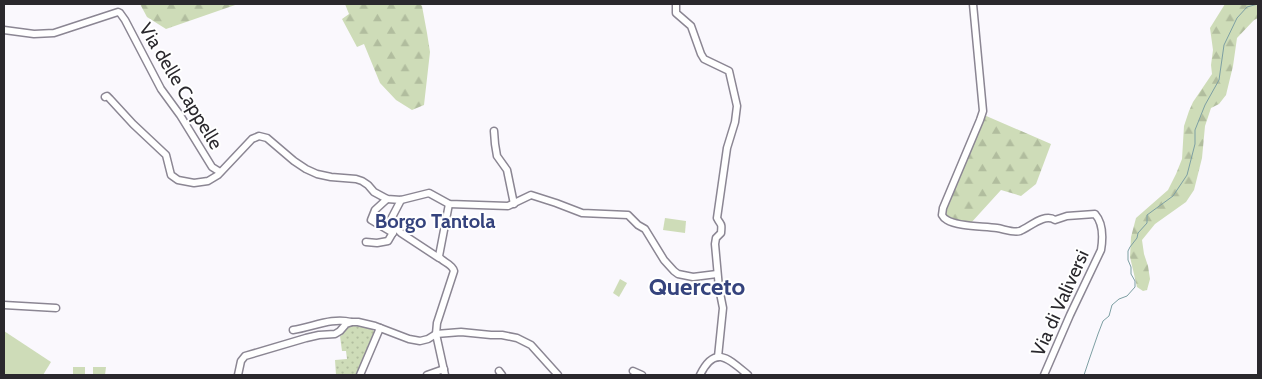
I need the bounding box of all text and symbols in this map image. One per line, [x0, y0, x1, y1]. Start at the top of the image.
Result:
street label: Via delle Cappelle [134, 19, 228, 154]
district label: Borgo Tantola [375, 209, 495, 233]
street label: Via di Valiversi [1026, 246, 1094, 360]
district label: Querceto [649, 272, 746, 301]

